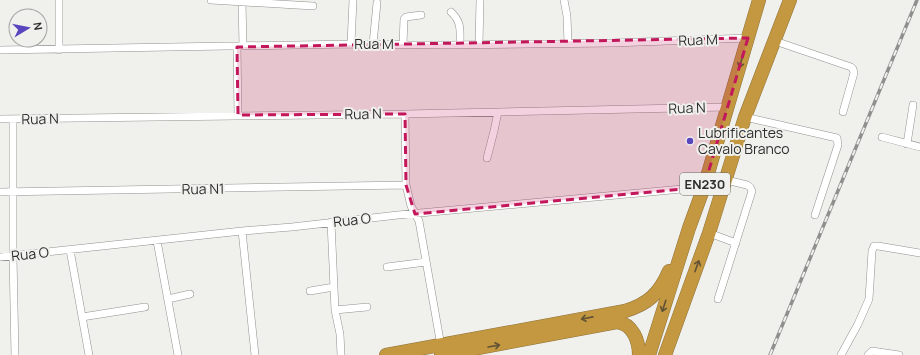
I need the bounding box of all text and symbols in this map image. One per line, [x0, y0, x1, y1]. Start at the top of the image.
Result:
north arrow [8, 8, 48, 48]
text: N [30, 21, 46, 31]
street label: Rua M [678, 29, 718, 50]
street label: Rua M [354, 34, 394, 53]
one-way arrow [737, 55, 744, 68]
street label: Rua N [668, 97, 706, 118]
street label: Rua N [344, 104, 382, 123]
street label: Rua N [21, 109, 59, 128]
place label: Lubrificantes Cavalo Branco [698, 123, 790, 158]
marker: Lubrificantes Cavalo Branco [685, 136, 695, 146]
road number: EN230 [680, 173, 730, 195]
street label: Rua N1 [181, 179, 225, 198]
street label: Rua O [332, 208, 372, 231]
street label: Rua O [10, 242, 50, 265]
one-way arrow [694, 260, 702, 272]
one-way arrow [660, 300, 668, 312]
one-way arrow [580, 315, 593, 323]
one-way arrow [487, 342, 500, 350]

